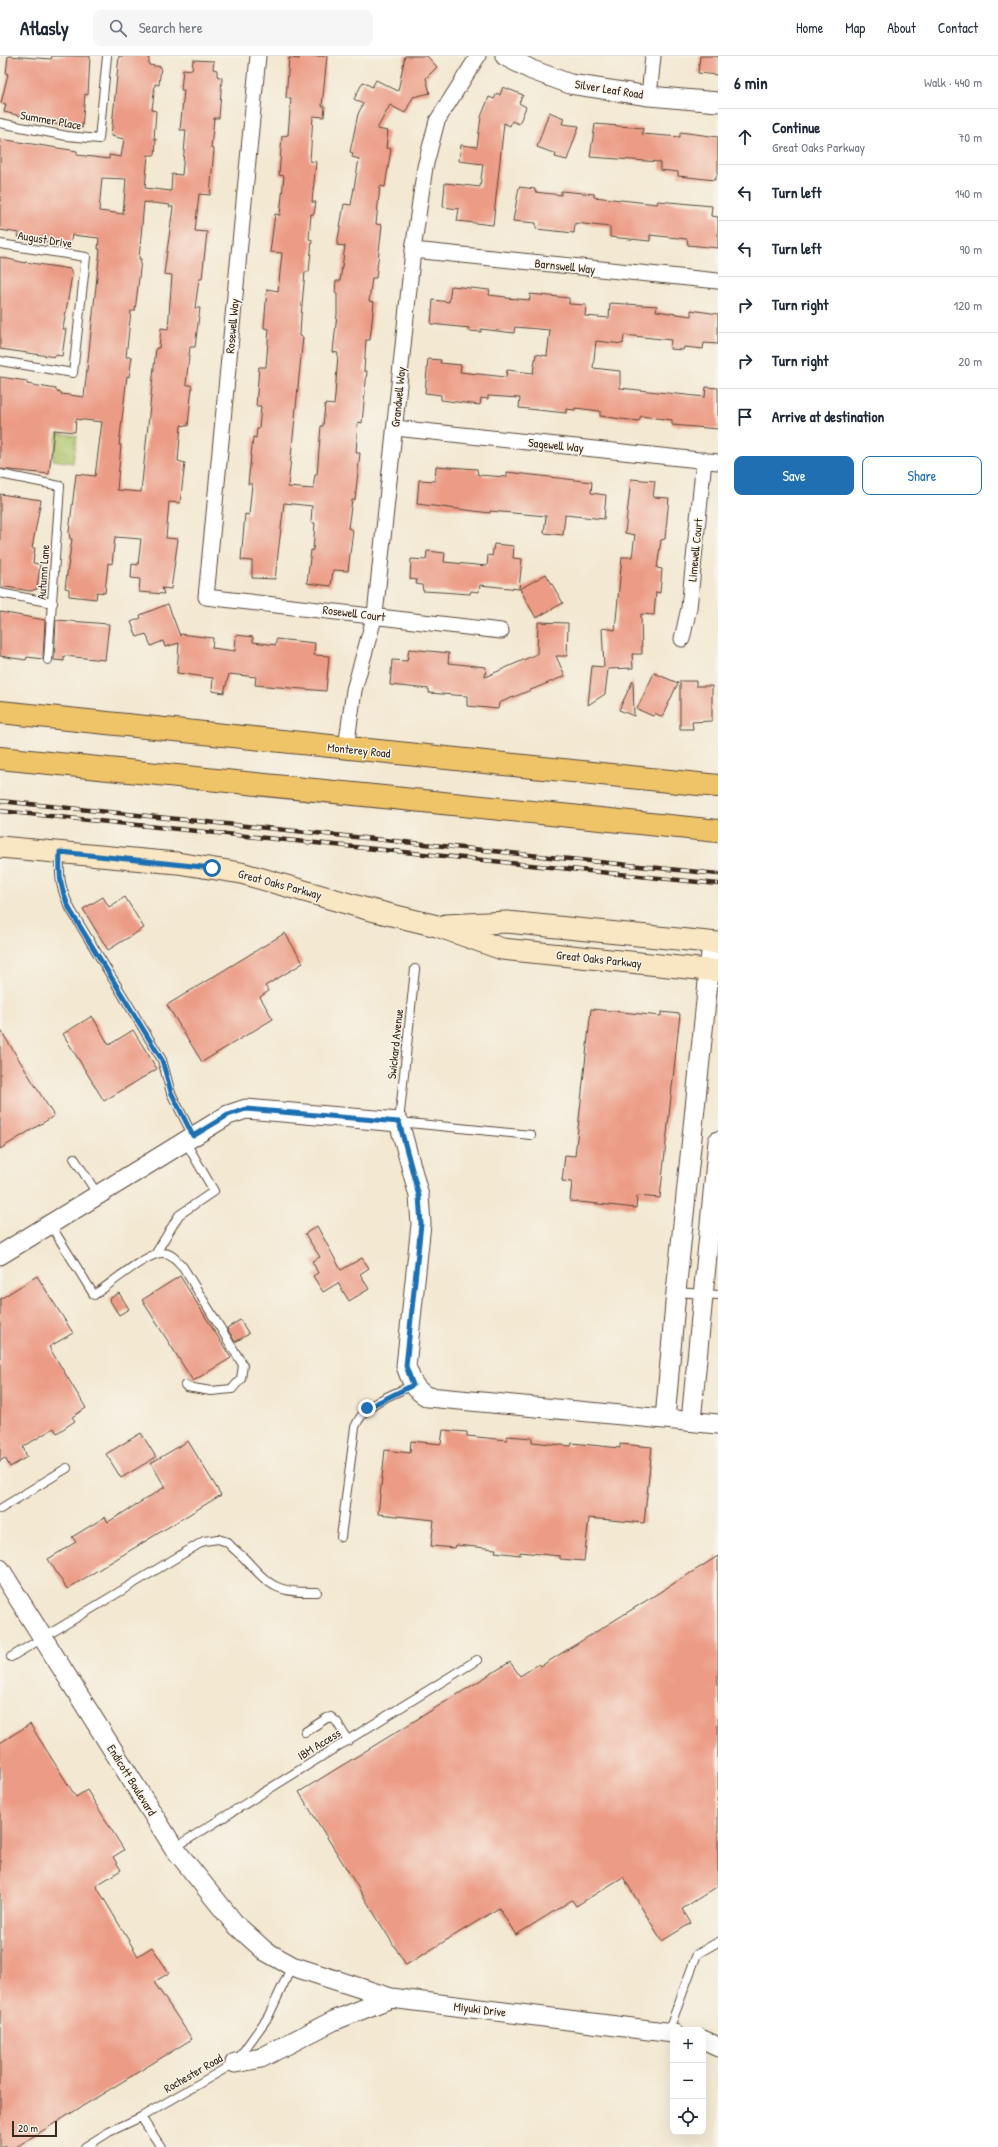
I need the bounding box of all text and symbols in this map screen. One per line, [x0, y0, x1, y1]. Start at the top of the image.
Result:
search box [93, 10, 373, 46]
text: Atlasly [20, 15, 69, 41]
icon: search [107, 17, 129, 39]
text: Search here [139, 17, 203, 38]
text: Home [796, 18, 823, 37]
text: Map [845, 18, 865, 37]
text: About [887, 18, 916, 37]
text: Contact [938, 18, 978, 37]
text: 6 min [734, 71, 768, 94]
text: Walk · 440 m [924, 73, 982, 91]
street label: Silver Leaf Road [574, 75, 645, 103]
street label: Summer Place [19, 106, 83, 134]
text: Continue [772, 117, 820, 138]
icon: ahead [734, 126, 756, 148]
text: 70 m [958, 128, 982, 146]
text: Great Oaks Parkway [772, 138, 865, 156]
icon: left [734, 182, 756, 204]
text: Turn left [772, 182, 822, 203]
text: 140 m [955, 184, 982, 202]
street label: August Drive [17, 226, 74, 252]
icon: left [734, 238, 756, 260]
text: Turn left [772, 238, 822, 259]
text: 90 m [960, 240, 982, 258]
street label: Barnswell Way [534, 254, 596, 278]
icon: right [734, 294, 756, 316]
text: Turn right [772, 294, 828, 315]
text: 120 m [954, 296, 982, 314]
street label: Rosewell Way [221, 298, 243, 354]
icon: right [734, 350, 756, 372]
text: Turn right [772, 350, 828, 371]
text: 20 m [958, 352, 982, 370]
street label: Grandwell Way [386, 366, 410, 428]
icon: arrive [734, 406, 756, 428]
text: Arrive at destination [772, 406, 884, 427]
street label: Sagewell Way [527, 434, 585, 456]
button: Save [734, 456, 854, 495]
button: Share [862, 456, 982, 495]
street label: Limewell Court [683, 517, 707, 582]
street label: Autumn Lane [33, 544, 53, 600]
street label: Rosewell Court [322, 601, 387, 625]
street label: Monterey Road [327, 738, 392, 762]
route start [203, 859, 221, 877]
street label: Great Oaks Parkway [236, 865, 324, 903]
street label: Great Oaks Parkway [555, 946, 643, 972]
street label: Swickard Avenue [383, 1008, 407, 1080]
route end [358, 1399, 376, 1417]
street label: IBM Access [294, 1724, 344, 1764]
street label: Endicott Boulevard [103, 1741, 161, 1819]
street label: Miyuki Drive [453, 1997, 507, 2021]
map controls [670, 2027, 706, 2135]
button: + [670, 2027, 706, 2063]
street label: Rochester Road [160, 2049, 226, 2097]
button: − [670, 2063, 706, 2099]
button: locate [670, 2099, 706, 2135]
scale bar [12, 2119, 57, 2138]
text: 20 m [18, 2121, 38, 2135]

